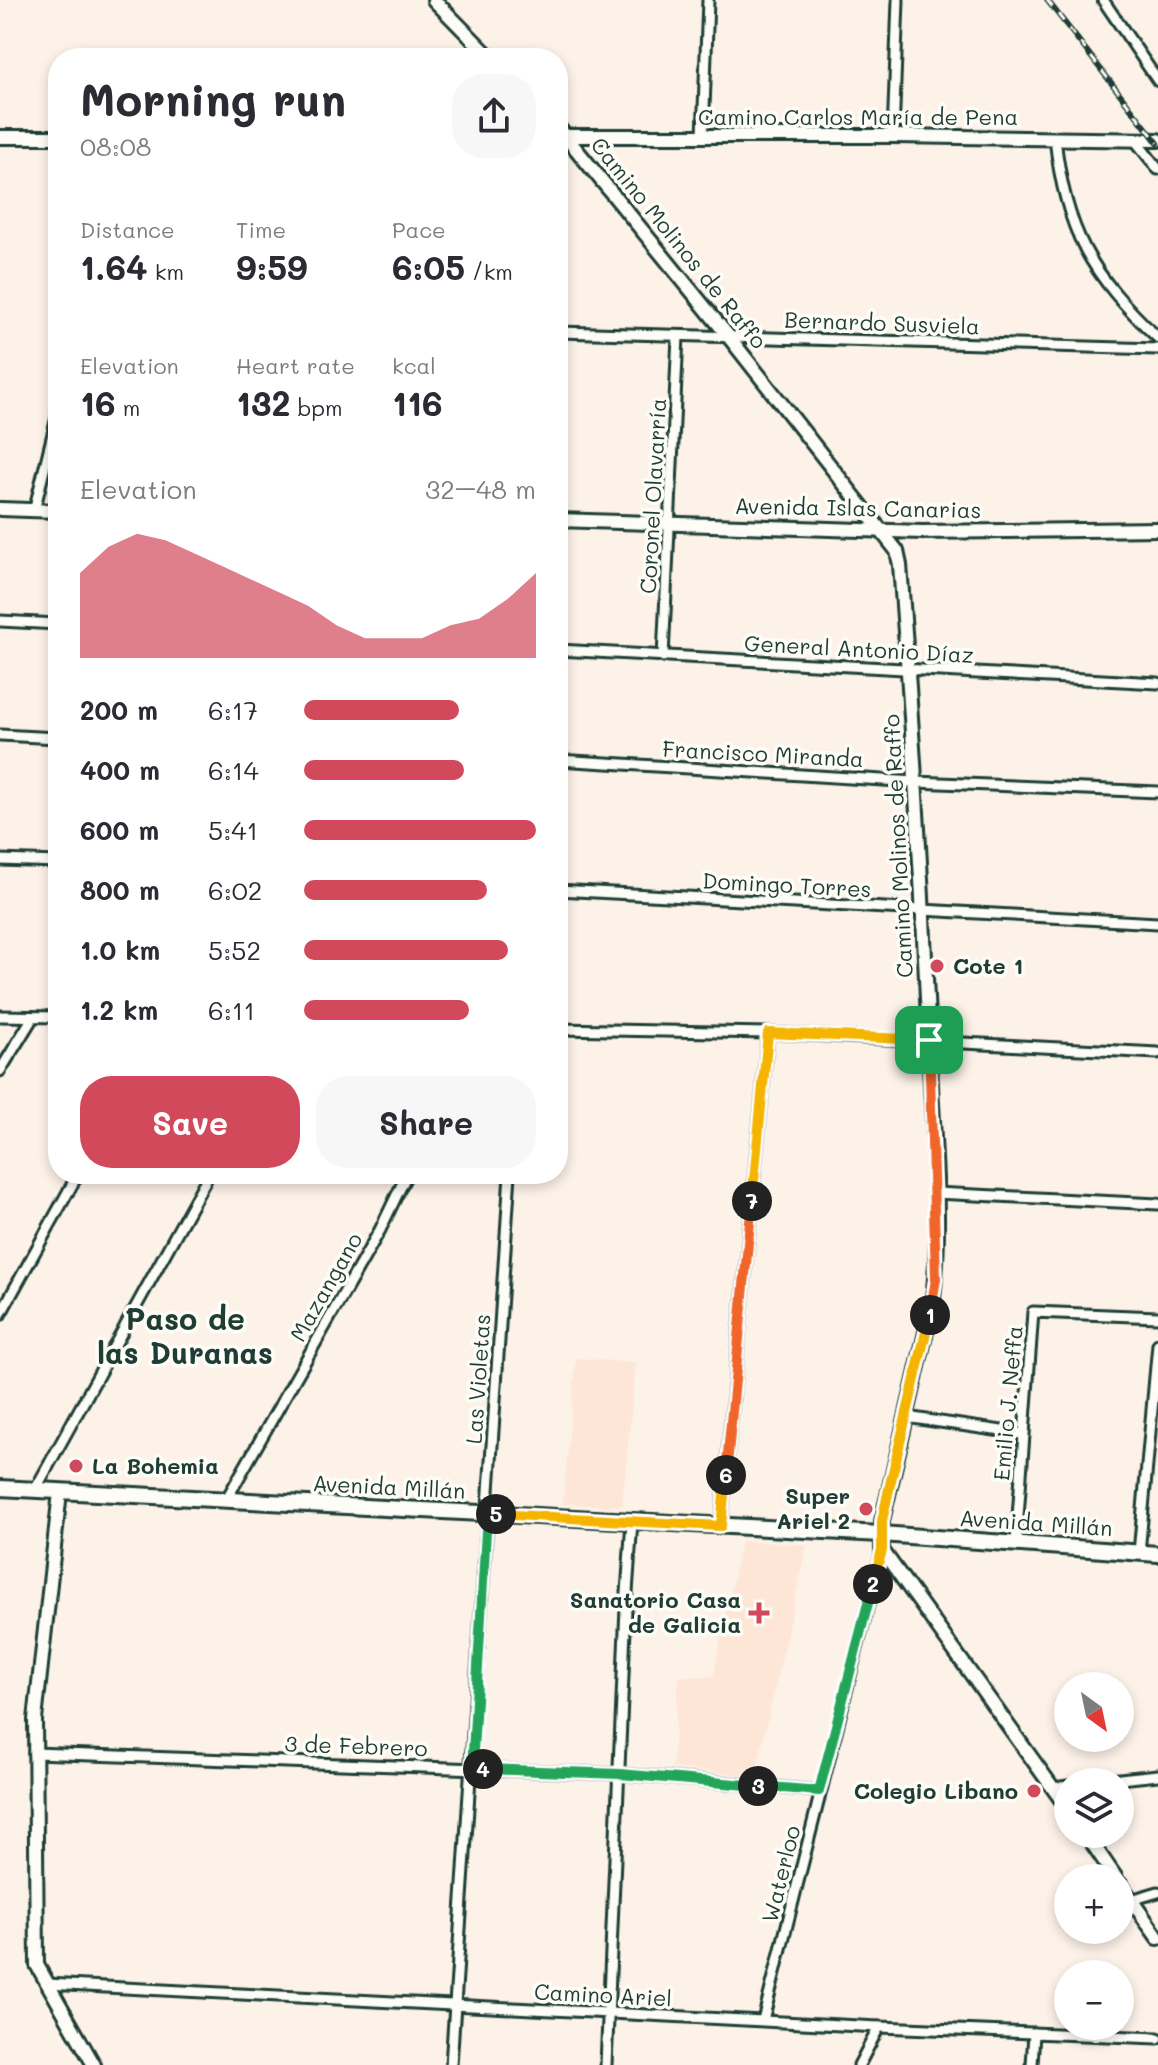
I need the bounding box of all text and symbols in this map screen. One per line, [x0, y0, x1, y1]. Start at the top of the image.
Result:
text: Morning run [80, 70, 346, 127]
button: share [452, 74, 536, 158]
street label: Camino Carlos María de Pena [698, 102, 1018, 131]
text: 08:08 [80, 129, 152, 163]
street label: Camino Molinos de Raffo [585, 131, 774, 355]
text: Distance [80, 215, 175, 244]
text: Time [236, 215, 286, 244]
text: Pace [392, 215, 446, 244]
text: 1.64 [80, 244, 148, 289]
text: 9:59 [236, 244, 308, 289]
text: 6:05 [392, 244, 465, 289]
text: km [148, 257, 184, 286]
text: /km [465, 257, 513, 286]
street label: Bernardo Susviela [784, 305, 980, 340]
text: Elevation [80, 351, 179, 380]
text: Heart rate [236, 351, 355, 380]
text: kcal [392, 351, 436, 380]
text: 16 [80, 380, 116, 425]
text: 132 [236, 380, 290, 425]
text: 116 [392, 380, 443, 425]
text: m [116, 393, 140, 422]
text: bpm [290, 393, 343, 422]
street label: Coronel Olavarría [633, 397, 672, 595]
text: Elevation [80, 472, 197, 506]
text: 32–48 m [425, 472, 536, 506]
street label: Avenida Islas Canarias [734, 491, 982, 524]
street label: General Antonio Díaz [743, 628, 975, 669]
text: 200 m [80, 693, 158, 727]
text: 6:17 [208, 693, 258, 727]
street label: Camino Molinos de Raffo [876, 713, 919, 979]
street label: Francisco Miranda [662, 734, 864, 773]
text: 400 m [80, 753, 160, 787]
text: 6:14 [208, 753, 259, 787]
text: 600 m [80, 813, 159, 847]
text: 5:41 [208, 813, 258, 847]
street label: Domingo Torres [702, 866, 872, 903]
text: 800 m [80, 873, 160, 907]
text: 6:02 [208, 873, 262, 907]
text: 1.0 km [80, 933, 160, 967]
text: 5:52 [208, 933, 261, 967]
place label: Cote 1 [953, 951, 1023, 980]
marker: Cote 1 [928, 957, 946, 975]
text: 1.2 km [80, 993, 158, 1027]
text: 6:11 [208, 993, 255, 1027]
pin [895, 1006, 963, 1074]
icon: arrive [907, 1018, 951, 1062]
button: Save [80, 1076, 300, 1168]
button: Share [316, 1076, 536, 1168]
pin: 7 [732, 1181, 772, 1221]
text: 7 [746, 1186, 758, 1215]
street label: Mazangano [283, 1227, 368, 1346]
pin: 1 [910, 1295, 950, 1335]
district label: Paso de las Duranas [97, 1298, 273, 1372]
text: 1 [925, 1300, 935, 1329]
street label: Las Violetas [458, 1313, 497, 1445]
street label: Emilio J. Neffa [986, 1324, 1029, 1482]
place label: La Bohemia [92, 1451, 219, 1480]
pin: 6 [706, 1455, 746, 1495]
marker: La Bohemia [67, 1457, 85, 1475]
text: 6 [719, 1460, 733, 1489]
street label: Avenida Millán [312, 1468, 466, 1505]
place label: Super Ariel 2 [776, 1481, 850, 1535]
pin: 5 [476, 1494, 516, 1534]
text: 5 [490, 1499, 502, 1528]
marker: Super Ariel 2 [857, 1500, 875, 1518]
street label: Avenida Millán [959, 1503, 1113, 1542]
pin: 2 [853, 1564, 893, 1604]
text: 2 [867, 1569, 879, 1598]
place label: Sanatorio Casa de Galicia [570, 1585, 741, 1639]
marker: Sanatorio Casa de Galicia [748, 1602, 770, 1624]
north arrow [1054, 1672, 1134, 1752]
map controls [1054, 1672, 1134, 2040]
street label: 3 de Febrero [284, 1729, 428, 1762]
pin: 4 [463, 1749, 503, 1789]
text: 4 [476, 1754, 490, 1783]
pin: 3 [738, 1766, 778, 1806]
button: layers [1054, 1768, 1134, 1848]
text: 3 [751, 1771, 765, 1800]
place label: Colegio Libano [854, 1776, 1018, 1805]
marker: Colegio Libano [1025, 1782, 1043, 1800]
street label: Waterloo [754, 1822, 807, 1925]
button: + [1054, 1864, 1134, 1944]
button: − [1054, 1960, 1134, 2040]
street label: Camino Ariel [533, 1976, 673, 2013]

